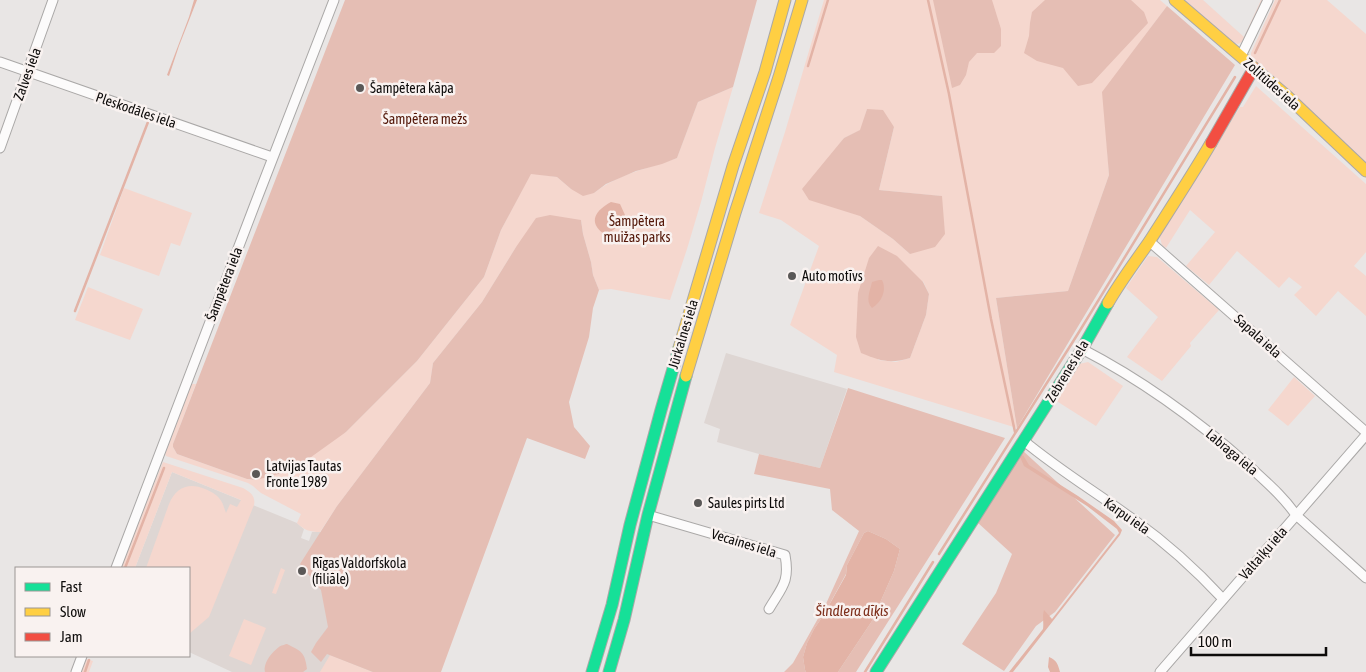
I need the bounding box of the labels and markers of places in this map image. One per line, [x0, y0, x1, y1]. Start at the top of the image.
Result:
place label: Šampētera kāpa [370, 80, 454, 96]
marker: Šampētera kāpa [354, 82, 366, 94]
place label: Auto motīvs [802, 268, 863, 284]
marker: Auto motīvs [786, 270, 798, 282]
place label: Latvijas Tautas Fronte 1989 [266, 458, 342, 490]
marker: Latvijas Tautas Fronte 1989 [250, 468, 262, 480]
place label: Saules pirts Ltd [708, 495, 785, 511]
marker: Saules pirts Ltd [692, 497, 704, 509]
place label: Rīgas Valdorfskola (filiāle) [312, 555, 407, 587]
marker: Rīgas Valdorfskola (filiāle) [296, 565, 308, 577]

